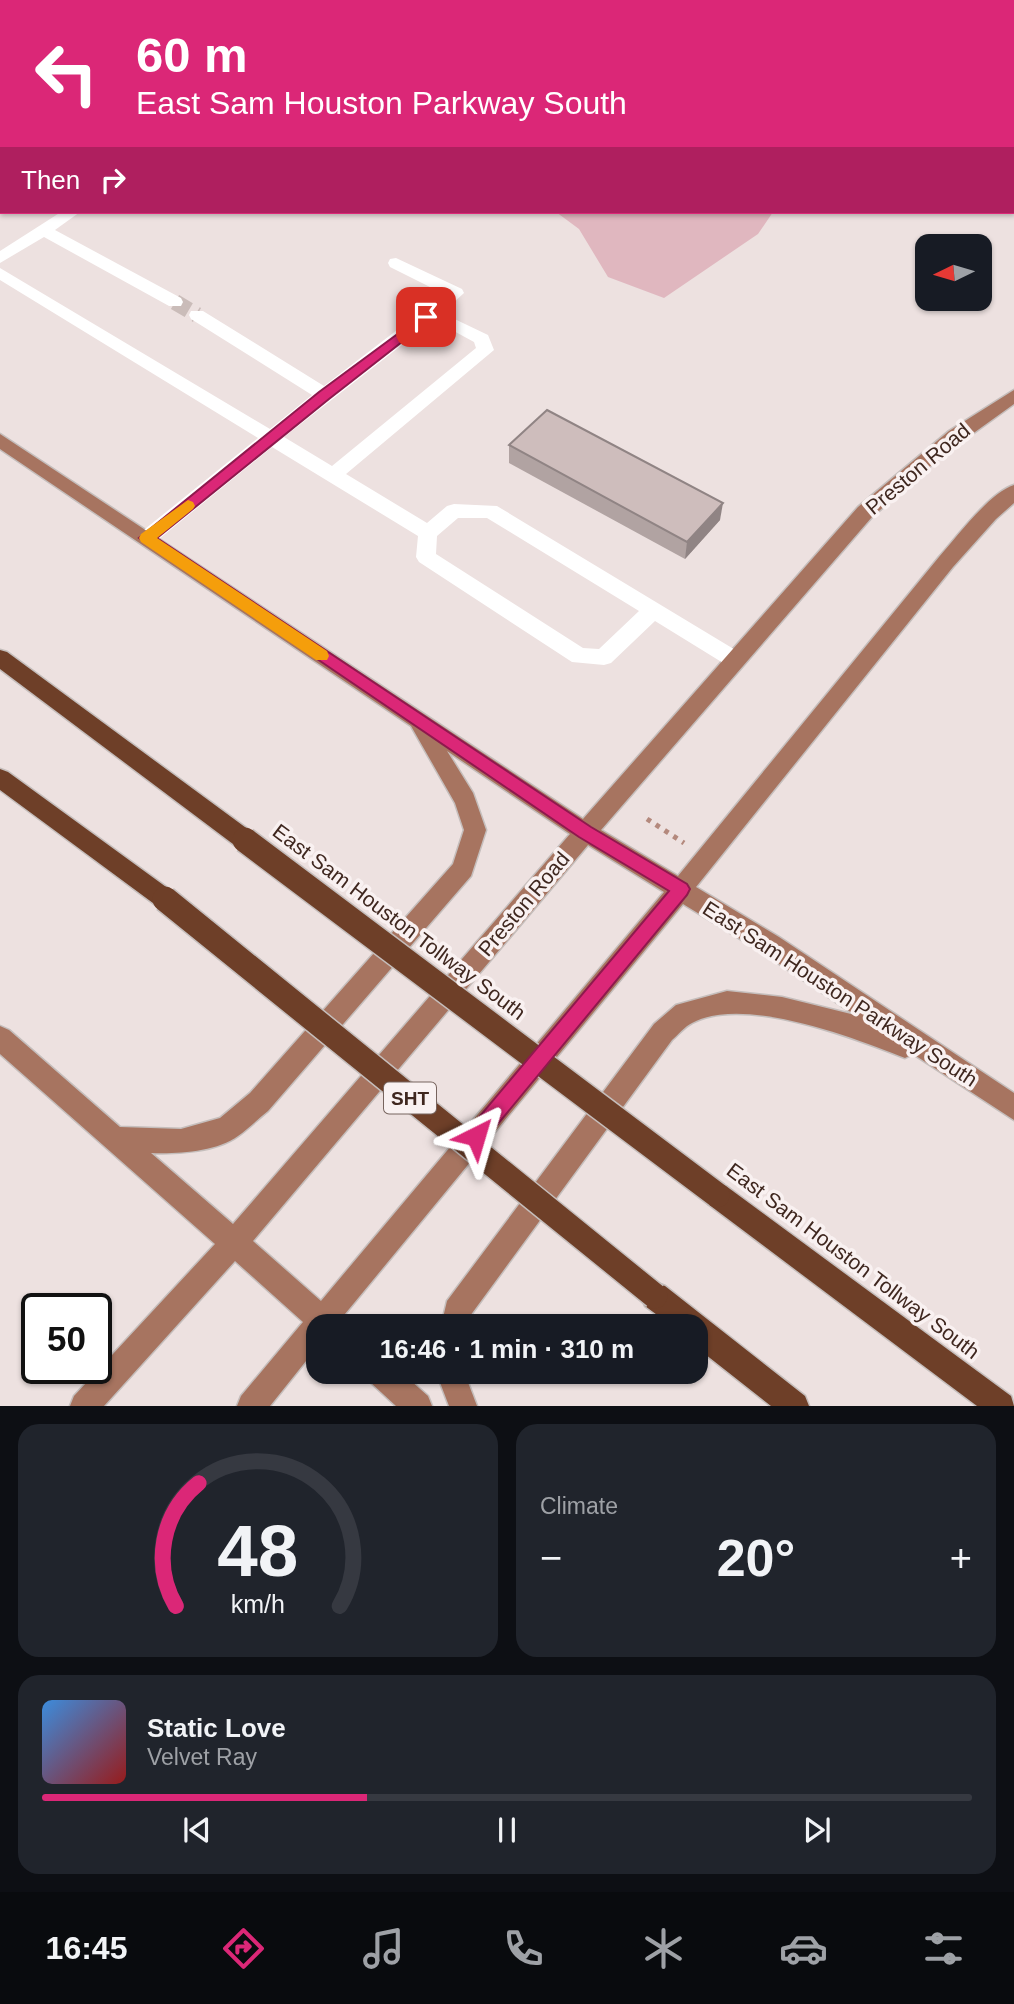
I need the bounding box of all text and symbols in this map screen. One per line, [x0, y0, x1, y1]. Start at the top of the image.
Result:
icon: left [21, 28, 112, 119]
text: 60 m [136, 28, 248, 82]
text: East Sam Houston Parkway South [136, 85, 627, 121]
icon: right [94, 161, 132, 199]
text: Then [21, 165, 80, 195]
north arrow [915, 234, 992, 312]
map controls [915, 234, 992, 311]
pin [396, 287, 456, 347]
icon: arrive [407, 298, 445, 336]
street label: Preston Road [861, 419, 974, 519]
street label: East Sam Houston Tollway South [269, 819, 530, 1024]
street label: Preston Road [474, 847, 574, 960]
street label: East Sam Houston Parkway South [699, 896, 982, 1091]
road number: SHT [384, 1082, 436, 1114]
position arrow [439, 1099, 513, 1173]
street label: East Sam Houston Tollway South [723, 1158, 984, 1363]
speed limit sign: 50 [21, 1293, 112, 1384]
text: 16:46 · 1 min · 310 m [380, 1334, 634, 1364]
text: Climate [540, 1493, 618, 1519]
text: 48 [218, 1511, 298, 1592]
text: 20° [717, 1529, 795, 1587]
text: − [540, 1537, 562, 1579]
text: + [950, 1537, 972, 1579]
text: km/h [231, 1590, 285, 1618]
text: Static Love [147, 1713, 286, 1743]
text: Velvet Ray [147, 1744, 257, 1770]
icon: previous [178, 1811, 216, 1849]
icon: pause [488, 1811, 526, 1849]
icon: next [798, 1811, 836, 1849]
icon: directions [219, 1924, 268, 1973]
icon: music [359, 1924, 408, 1973]
icon: phone [499, 1924, 548, 1973]
icon: climate [639, 1924, 688, 1973]
icon: car [779, 1924, 828, 1973]
icon: filters [919, 1924, 968, 1973]
text: 16:45 [46, 1930, 127, 1966]

